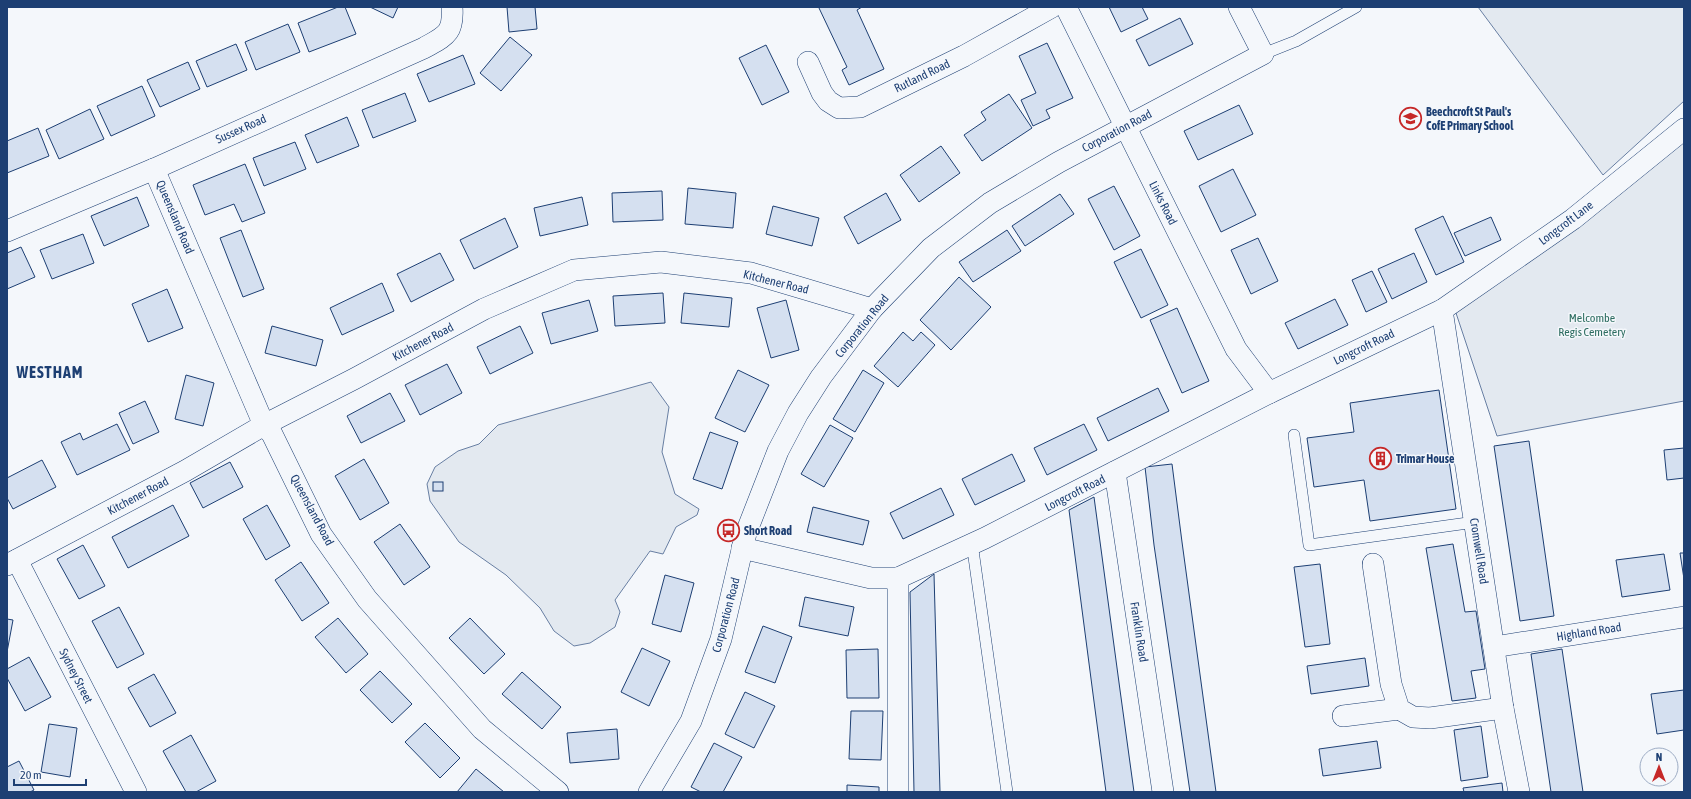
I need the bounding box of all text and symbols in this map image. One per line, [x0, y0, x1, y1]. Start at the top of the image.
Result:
street label: Rutland Road [892, 57, 952, 95]
place label: Beechcroft St Paul's CofE Primary School [1426, 105, 1514, 133]
school or university icon: Beechcroft St Paul's CofE Primary School [1397, 106, 1423, 132]
street label: Corporation Road [1080, 107, 1154, 155]
street label: Sussex Road [213, 112, 269, 146]
street label: Queensland Road [153, 178, 197, 256]
street label: Links Road [1146, 179, 1180, 227]
street label: Longcroft Lane [1536, 198, 1596, 248]
street label: Kitchener Road [742, 267, 810, 297]
street label: Corporation Road [832, 292, 892, 360]
park label: Melcombe Regis Cemetery [1558, 311, 1626, 339]
street label: Kitchener Road [390, 320, 456, 364]
street label: Longcroft Road [1331, 326, 1397, 368]
district label: WESTHAM [15, 363, 84, 381]
building icon: Trimar House [1367, 446, 1393, 472]
place label: Trimar House [1396, 452, 1455, 466]
street label: Queensland Road [287, 472, 337, 548]
street label: Longcroft Road [1042, 472, 1108, 514]
street label: Kitchener Road [105, 474, 171, 518]
street label: Cromwell Road [1467, 517, 1491, 585]
bus stop icon: Short Road [715, 518, 741, 544]
place label: Short Road [744, 524, 792, 538]
street label: Corporation Road [709, 576, 743, 654]
street label: Franklin Road [1127, 601, 1151, 663]
street label: Highland Road [1556, 620, 1622, 644]
street label: Sydney Street [56, 646, 96, 706]
north arrow [1639, 747, 1679, 787]
text: N [1656, 751, 1662, 763]
scale bar [14, 761, 86, 787]
text: 20 m [20, 768, 42, 782]

